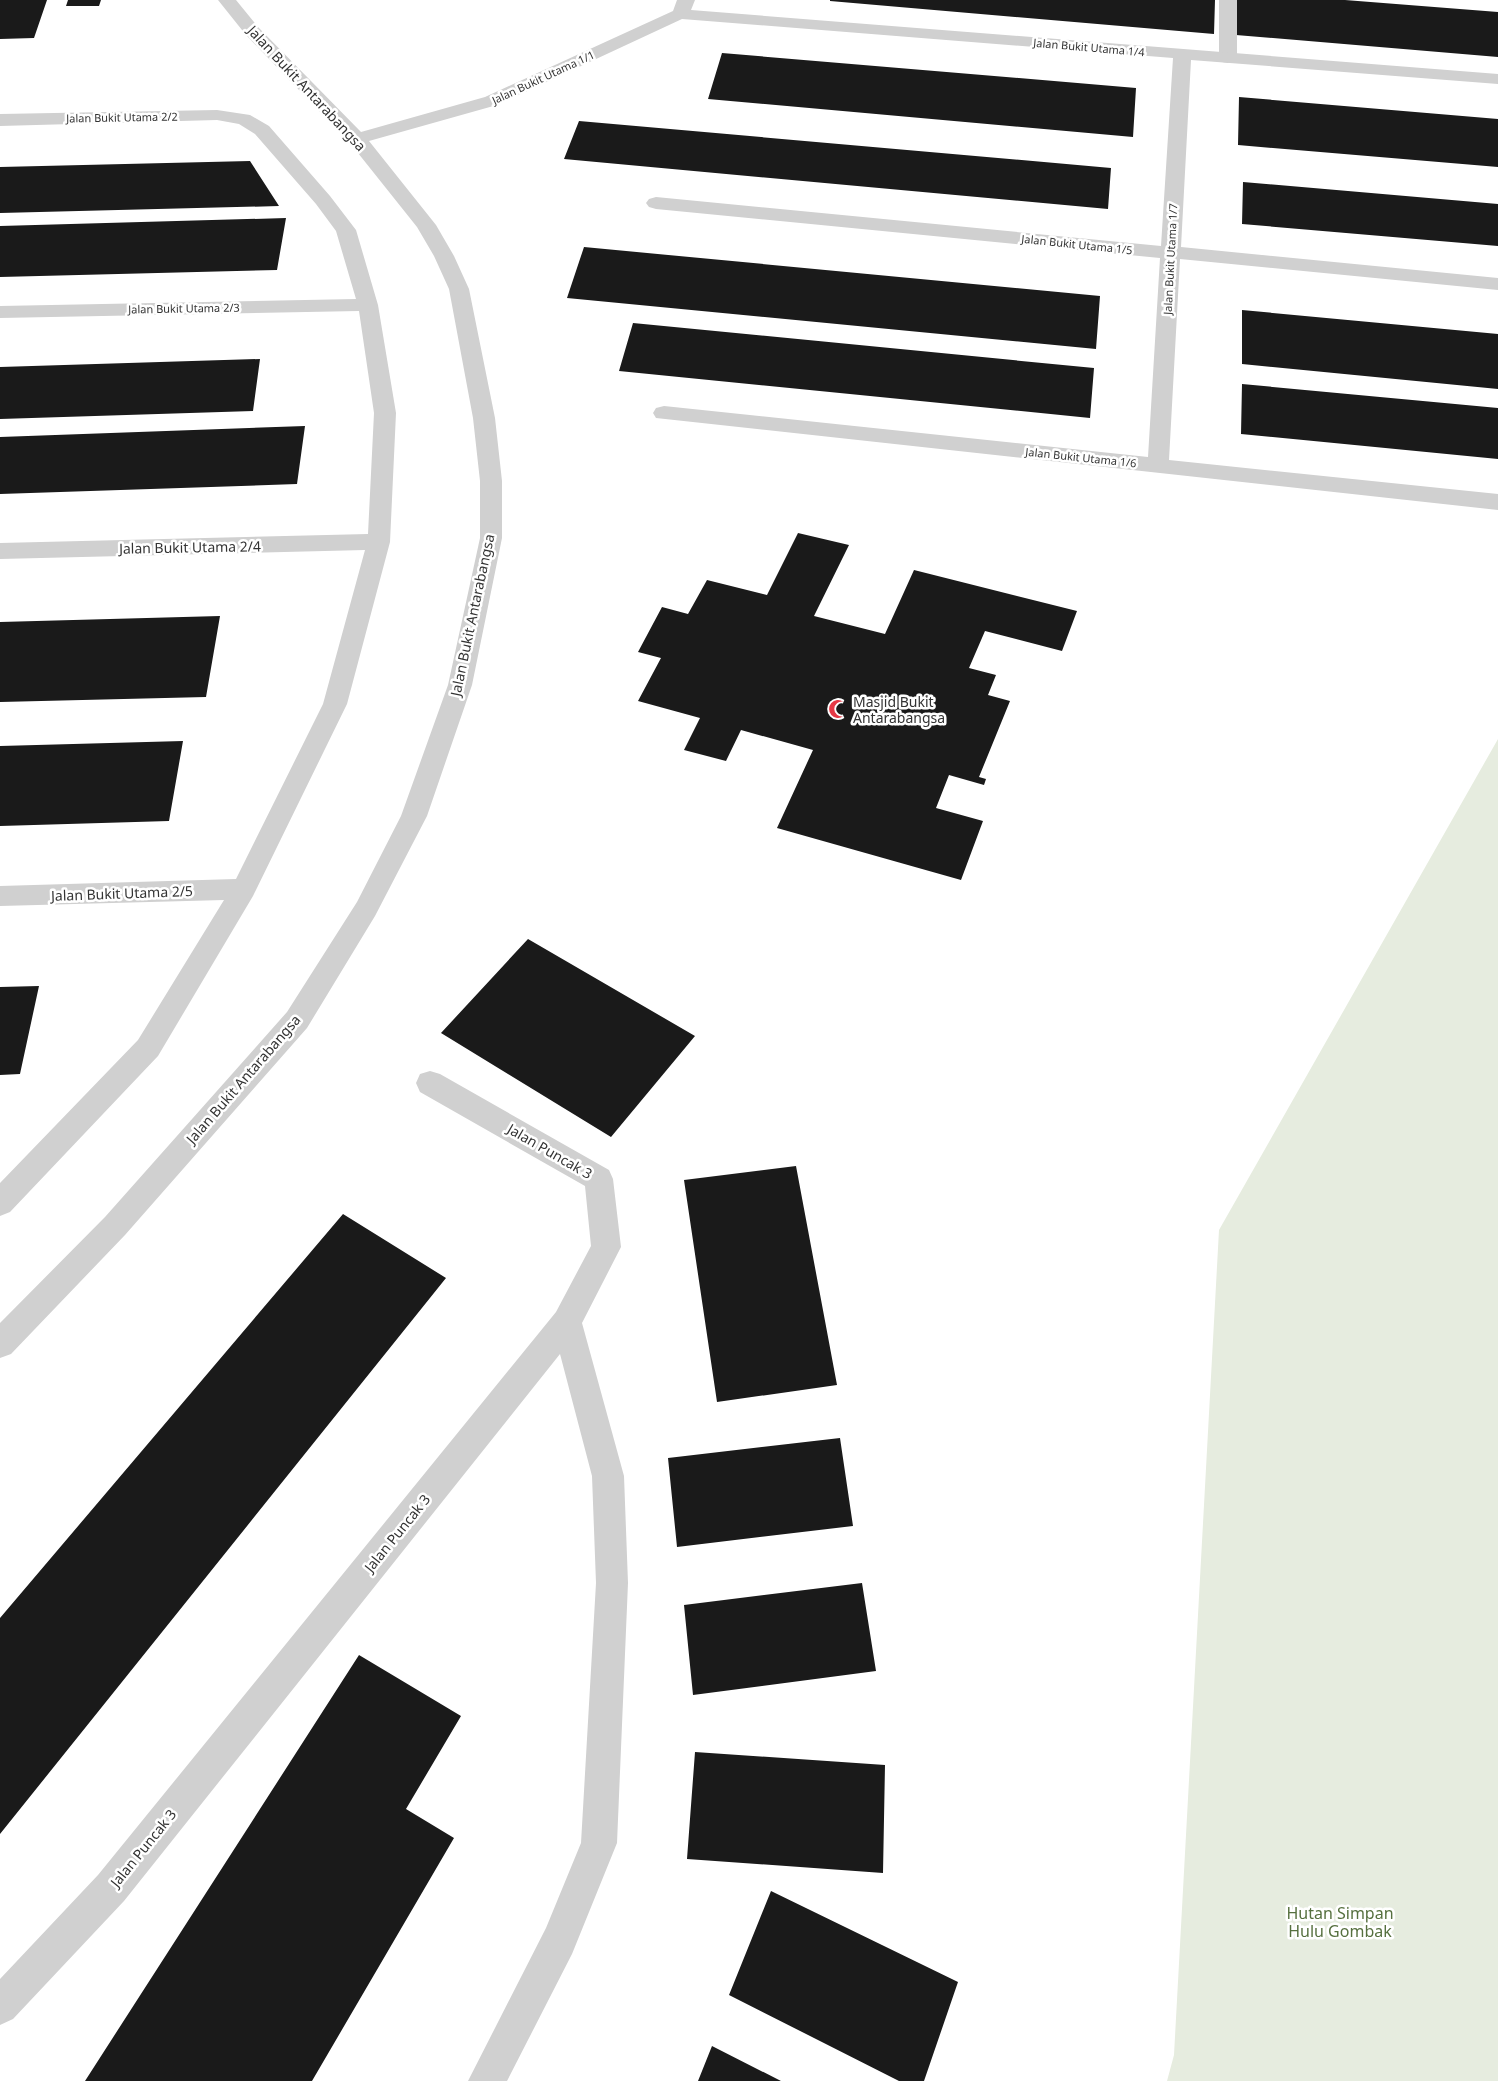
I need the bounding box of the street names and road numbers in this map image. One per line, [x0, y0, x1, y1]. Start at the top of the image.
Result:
street label: Jalan Bukit Antarabangsa [242, 20, 370, 155]
street label: Jalan Bukit Utama 1/4 [1032, 35, 1146, 59]
street label: Jalan Bukit Utama 1/1 [488, 47, 597, 108]
street label: Jalan Bukit Utama 2/2 [65, 109, 178, 125]
street label: Jalan Bukit Utama 1/7 [1160, 203, 1180, 316]
street label: Jalan Bukit Utama 1/5 [1020, 231, 1133, 257]
street label: Jalan Bukit Utama 2/3 [127, 300, 240, 316]
street label: Jalan Bukit Utama 1/6 [1024, 444, 1137, 470]
street label: Jalan Bukit Antarabangsa [445, 532, 498, 700]
street label: Jalan Bukit Utama 2/4 [117, 536, 261, 558]
street label: Jalan Bukit Utama 2/5 [49, 881, 193, 905]
street label: Jalan Bukit Antarabangsa [180, 1010, 304, 1149]
street label: Jalan Puncak 3 [502, 1118, 596, 1183]
street label: Jalan Puncak 3 [358, 1490, 434, 1577]
street label: Jalan Puncak 3 [104, 1805, 180, 1892]

